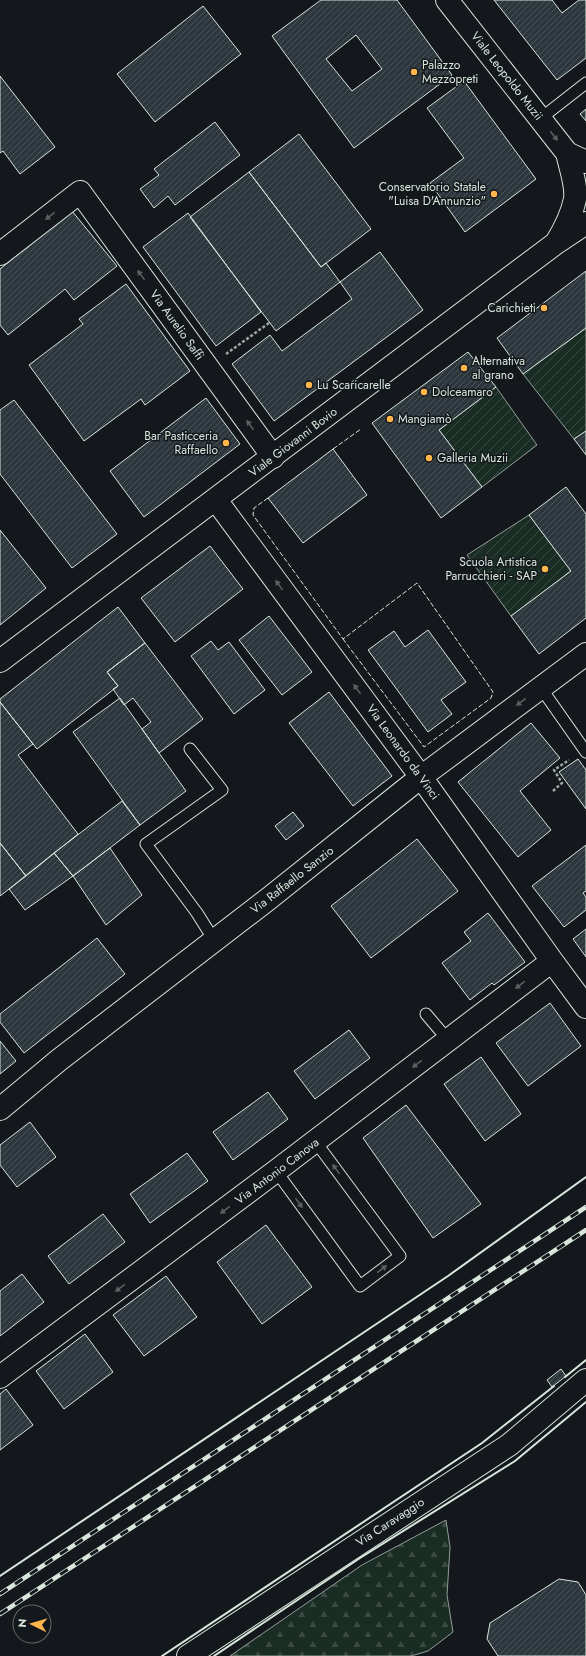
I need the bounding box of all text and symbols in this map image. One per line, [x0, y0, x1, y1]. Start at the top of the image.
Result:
street label: Viale Leopoldo Muzii [467, 28, 547, 124]
place label: Palazzo Mezzopreti [422, 56, 478, 88]
marker: Palazzo Mezzopreti [409, 67, 419, 77]
one-way arrow [549, 130, 558, 141]
place label: Conservatorio Statale "Luisa D'Annunzio" [379, 178, 486, 210]
marker: Conservatorio Statale "Luisa D'Annunzio" [489, 189, 499, 199]
one-way arrow [44, 212, 55, 220]
one-way arrow [137, 270, 145, 280]
street label: Via Aurelio Saffi [145, 286, 209, 364]
place label: Carichieti [487, 299, 536, 317]
marker: Carichieti [539, 303, 549, 313]
place label: Alternativa al grano [472, 352, 525, 384]
marker: Alternativa al grano [459, 363, 469, 373]
place label: Lu Scaricarelle [317, 376, 391, 394]
marker: Lu Scaricarelle [304, 380, 314, 390]
place label: Dolceamaro [432, 383, 493, 401]
marker: Dolceamaro [419, 387, 429, 397]
street label: Viale Giovanni Bovio [245, 402, 341, 481]
place label: Mangiamò [398, 410, 452, 428]
marker: Mangiamò [385, 414, 395, 424]
one-way arrow [246, 420, 254, 430]
place label: Bar Pasticceria Raffaello [144, 427, 218, 459]
marker: Bar Pasticceria Raffaello [221, 438, 231, 448]
place label: Galleria Muzii [437, 449, 508, 467]
marker: Galleria Muzii [424, 453, 434, 463]
place label: Scuola Artistica Parrucchieri - SAP [445, 553, 537, 585]
marker: Scuola Artistica Parrucchieri - SAP [540, 564, 550, 574]
one-way arrow [275, 579, 284, 590]
one-way arrow [353, 684, 361, 695]
one-way arrow [516, 698, 526, 706]
street label: Via Leonardo da Vinci [362, 701, 444, 803]
street label: Via Raffaello Sanzio [247, 841, 338, 918]
one-way arrow [515, 980, 526, 989]
one-way arrow [412, 1059, 423, 1068]
street label: Via Antonio Canova [231, 1133, 323, 1209]
one-way arrow [332, 1164, 340, 1175]
one-way arrow [295, 1198, 303, 1208]
one-way arrow [219, 1206, 230, 1214]
one-way arrow [377, 1265, 388, 1274]
one-way arrow [115, 1284, 126, 1292]
street label: Via Caravaggio [352, 1493, 428, 1551]
north arrow [12, 1604, 52, 1644]
text: N [14, 1618, 30, 1628]

